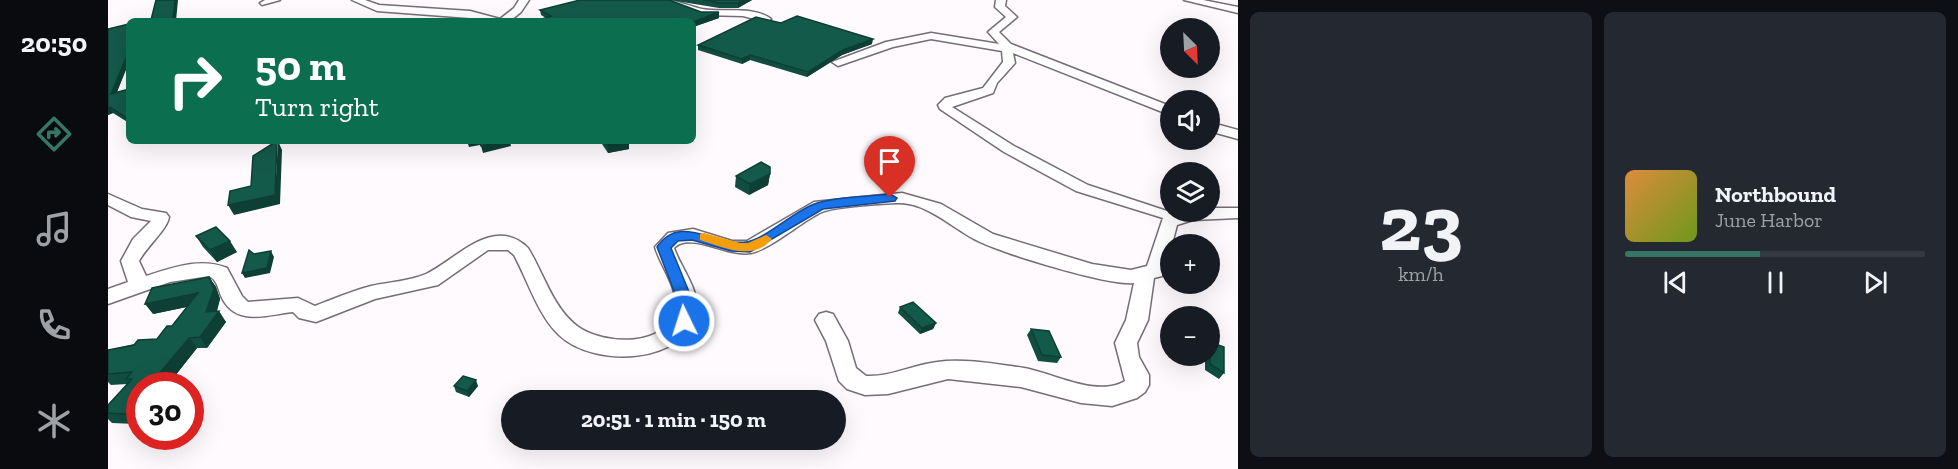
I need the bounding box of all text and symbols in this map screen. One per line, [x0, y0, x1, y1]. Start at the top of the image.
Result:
north arrow [1160, 18, 1220, 78]
map controls [1160, 18, 1220, 366]
text: 20:50 [21, 27, 87, 59]
text: 50 m [255, 40, 346, 91]
icon: right [156, 42, 234, 120]
button: sound [1160, 90, 1220, 150]
text: Turn right [255, 91, 379, 123]
icon: directions [33, 113, 75, 155]
pin [864, 136, 915, 198]
icon: arrive [873, 145, 906, 178]
button: layers [1160, 162, 1220, 222]
text: 23 [1379, 176, 1463, 270]
text: Northbound [1715, 181, 1836, 208]
icon: music [33, 208, 75, 250]
text: June Harbor [1715, 208, 1823, 232]
button: + [1160, 234, 1220, 294]
text: km/h [1398, 262, 1444, 286]
icon: previous [1659, 266, 1692, 299]
icon: pause [1759, 266, 1792, 299]
icon: next [1859, 266, 1892, 299]
position arrow [652, 289, 716, 353]
icon: phone [33, 304, 75, 346]
button: − [1160, 306, 1220, 366]
speed limit sign: 30 [126, 372, 204, 450]
icon: climate [33, 400, 75, 442]
text: 20:51 · 1 min · 150 m [581, 406, 766, 433]

